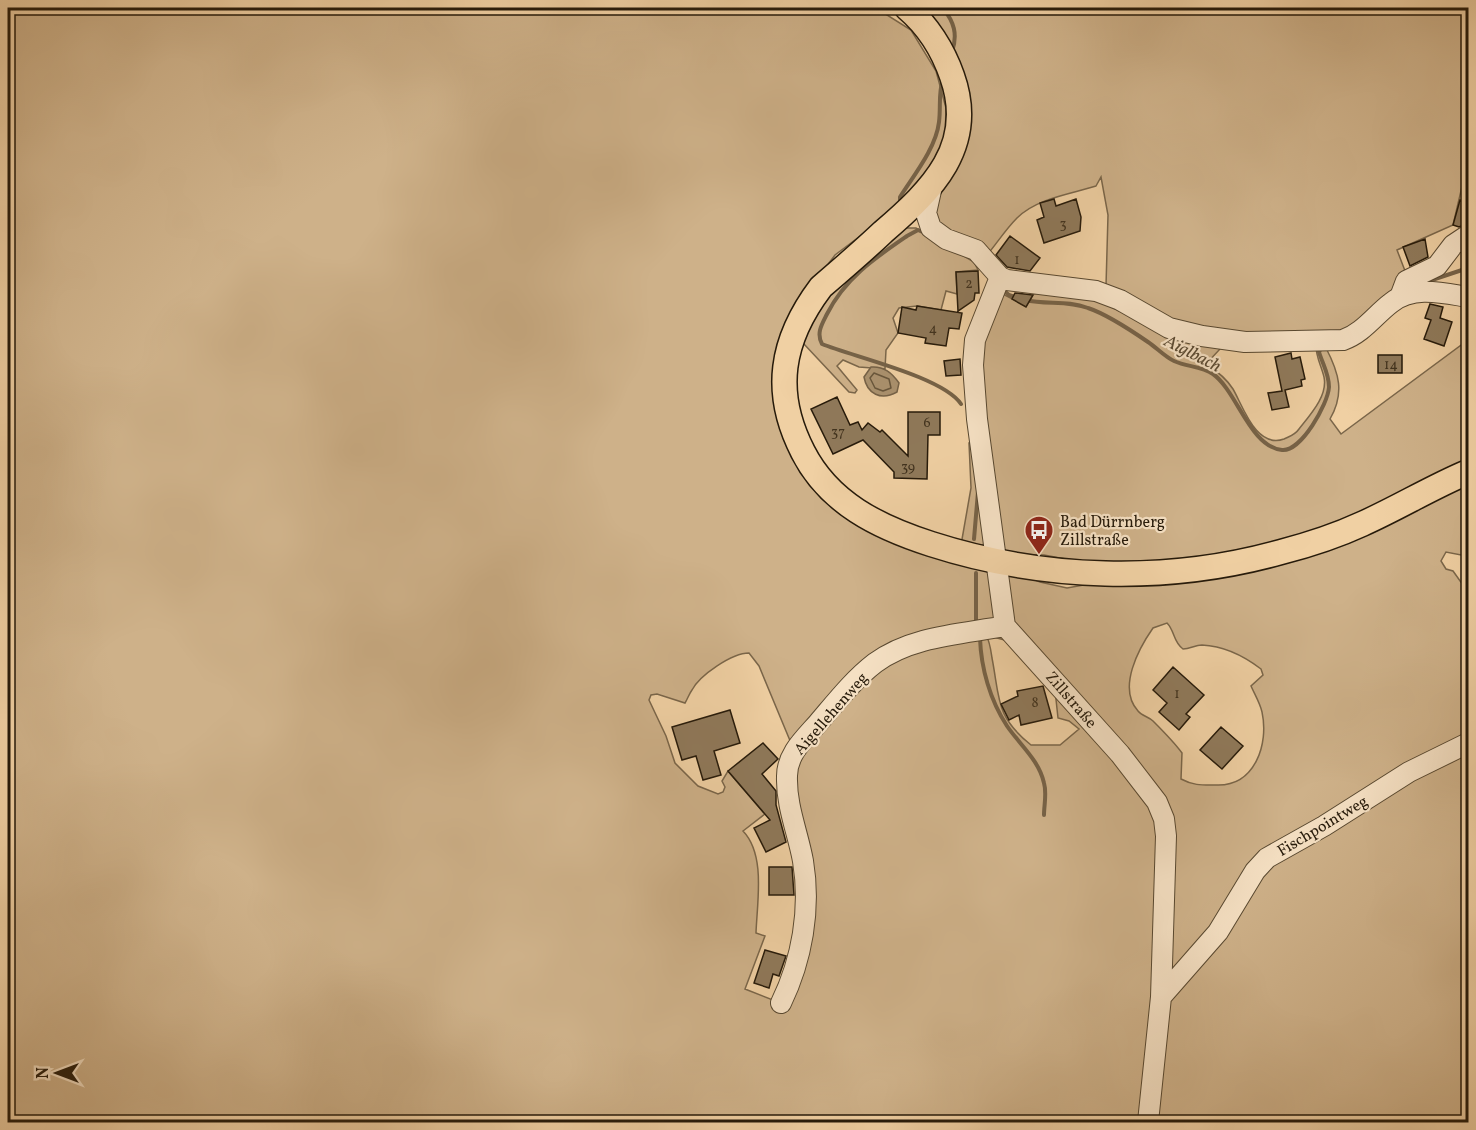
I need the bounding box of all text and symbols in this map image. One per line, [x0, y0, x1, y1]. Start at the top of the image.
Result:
house number: 3 [1059, 215, 1067, 234]
house number: 1 [1014, 251, 1020, 270]
house number: 2 [965, 275, 973, 294]
house number: 4 [929, 320, 937, 339]
water label: Aiglbach [1159, 329, 1225, 379]
house number: 14 [1384, 356, 1398, 375]
house number: 6 [923, 414, 931, 433]
house number: 37 [831, 423, 845, 442]
house number: 39 [901, 458, 915, 477]
place label: Bad Dürrnberg Zillstraße [1060, 512, 1165, 552]
bus stop icon: Bad Dürrnberg Zillstraße [1023, 514, 1055, 556]
street label: Zillstraße [1040, 667, 1101, 733]
street label: Aigellehenweg [789, 668, 874, 760]
house number: 1 [1174, 685, 1180, 704]
house number: 8 [1031, 694, 1039, 713]
street label: Fischpointweg [1274, 791, 1372, 862]
north arrow [27, 1043, 87, 1103]
text: N [33, 1067, 55, 1079]

